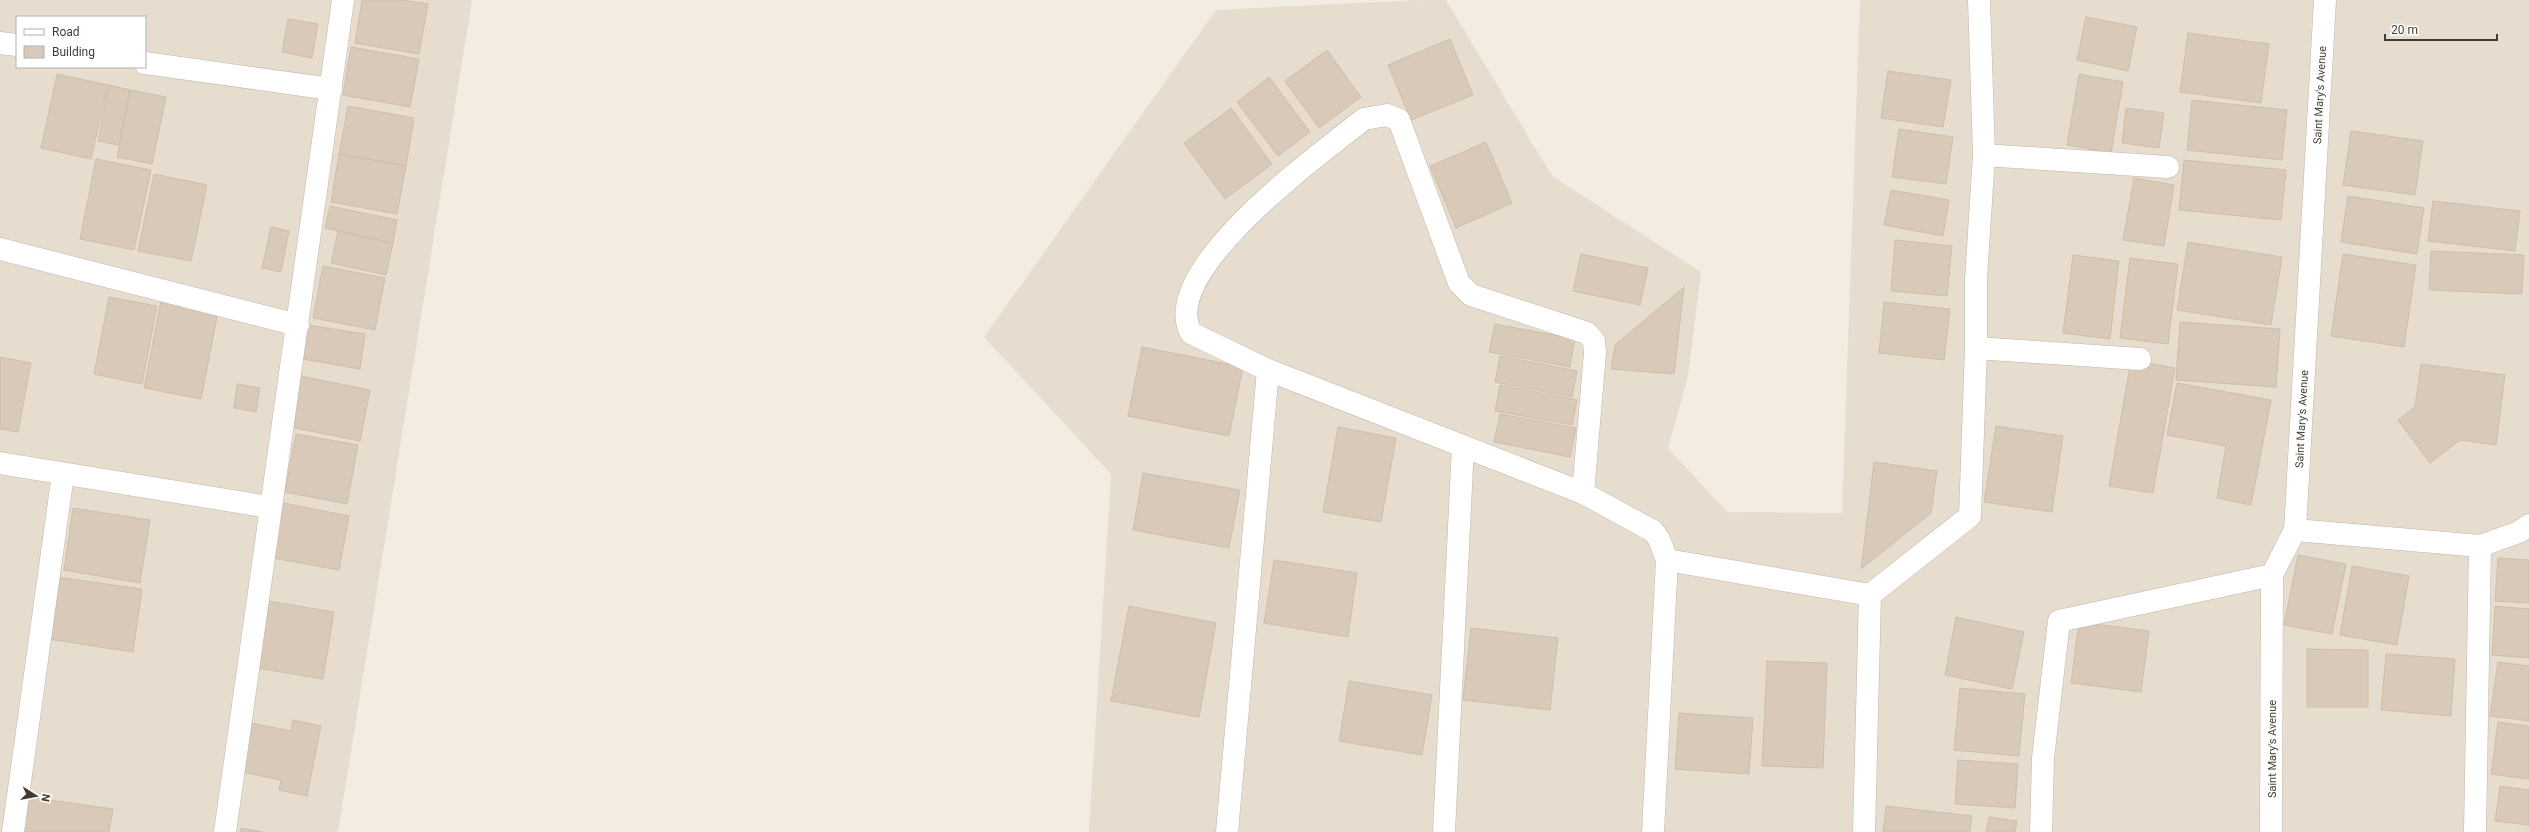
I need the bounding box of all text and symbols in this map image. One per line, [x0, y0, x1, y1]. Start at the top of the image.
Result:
legend [16, 16, 146, 68]
scale bar [2385, 16, 2497, 42]
text: 20 m [2391, 23, 2418, 37]
text: Road [52, 25, 80, 39]
text: Building [52, 45, 95, 59]
street label: Saint Mary's Avenue [2311, 45, 2329, 144]
street label: Saint Mary's Avenue [2293, 369, 2311, 468]
street label: Saint Mary's Avenue [2266, 700, 2279, 798]
north arrow [16, 776, 56, 816]
text: N [38, 793, 52, 803]

